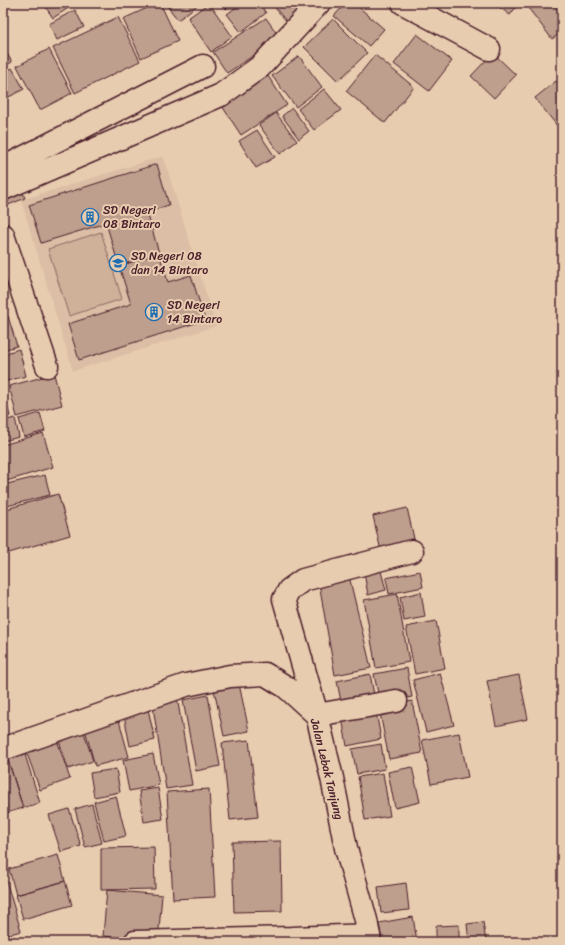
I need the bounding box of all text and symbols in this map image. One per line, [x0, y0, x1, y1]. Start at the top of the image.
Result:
place label: SD Negeri 08 Bintaro [103, 199, 160, 235]
building icon: SD Negeri 08 Bintaro [80, 207, 100, 227]
place label: SD Negeri 08 dan 14 Bintaro [131, 245, 208, 281]
school or university icon: SD Negeri 08 dan 14 Bintaro [108, 253, 128, 273]
place label: SD Negeri 14 Bintaro [167, 294, 222, 330]
building icon: SD Negeri 14 Bintaro [144, 302, 164, 322]
street label: Jalan Lebak Tanjung [304, 715, 350, 822]

